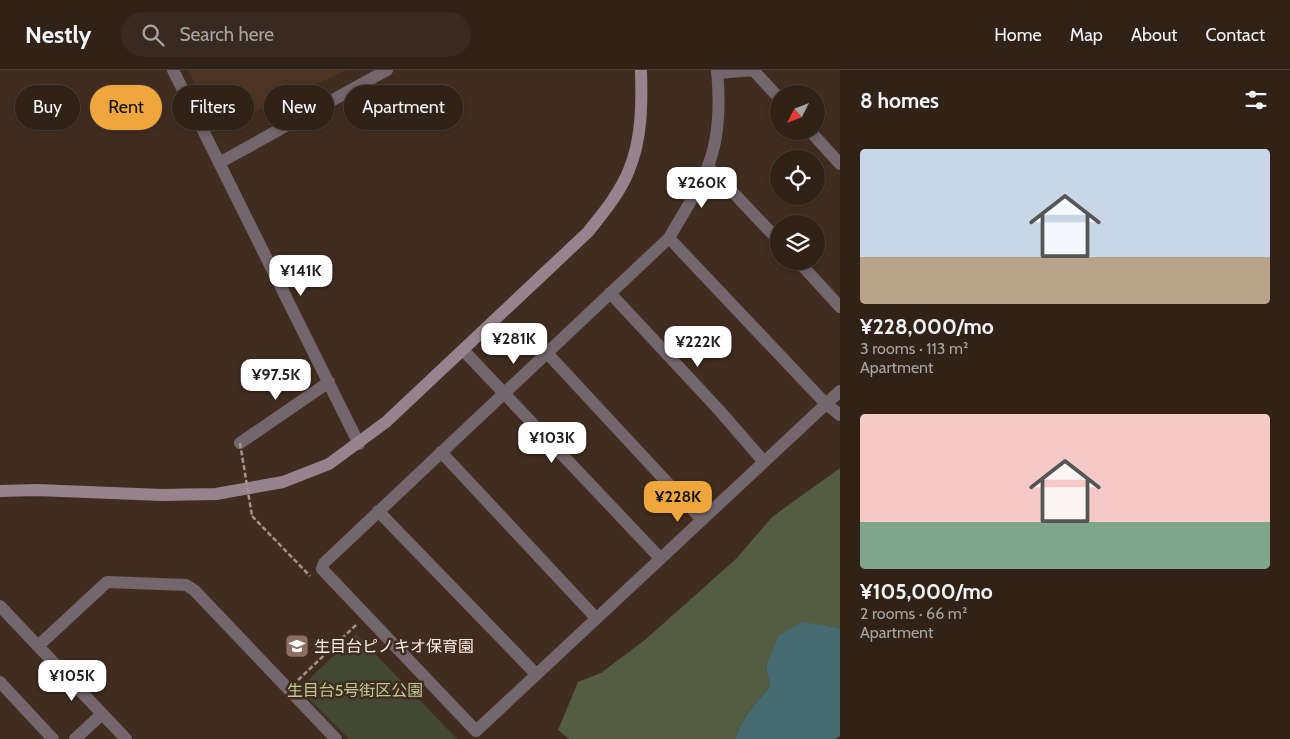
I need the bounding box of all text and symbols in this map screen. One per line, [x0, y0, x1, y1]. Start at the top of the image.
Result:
search box [121, 12, 471, 57]
text: Nestly [25, 20, 91, 49]
icon: search [139, 21, 167, 49]
text: Search here [179, 23, 274, 46]
text: Home [994, 24, 1042, 46]
text: Map [1070, 24, 1103, 46]
text: About [1131, 24, 1177, 46]
text: Contact [1205, 24, 1265, 46]
chip: Buy [15, 85, 80, 130]
chip: Rent [90, 85, 162, 130]
chip: Filters [172, 85, 254, 130]
chip: New [264, 85, 334, 130]
chip: Apartment [344, 85, 463, 130]
north arrow [770, 85, 825, 140]
map controls [770, 85, 825, 270]
icon: filters [1242, 86, 1270, 114]
text: 8 homes [860, 88, 939, 113]
button: locate [770, 150, 825, 205]
pin: ¥260K [667, 166, 737, 209]
text: ¥260K [678, 173, 726, 192]
icon: home [1020, 181, 1110, 271]
button: layers [770, 215, 825, 270]
pin: ¥141K [266, 254, 336, 297]
text: ¥141K [280, 261, 322, 280]
text: ¥228,000/mo [860, 314, 994, 339]
pin: ¥281K [479, 322, 549, 365]
pin: ¥222K [663, 326, 733, 368]
text: ¥281K [492, 329, 536, 348]
text: ¥222K [675, 332, 721, 351]
text: 3 rooms · 113 m² [860, 339, 968, 358]
pin: ¥97.5K [235, 358, 317, 401]
text: Apartment [860, 358, 933, 377]
text: ¥97.5K [252, 365, 300, 384]
pin: ¥103K [517, 422, 587, 464]
text: ¥103K [529, 428, 575, 447]
icon: home [1020, 446, 1110, 536]
pin: ¥228K [643, 480, 713, 523]
text: ¥228K [655, 487, 701, 506]
text: ¥105,000/mo [860, 579, 993, 604]
text: 2 rooms · 66 m² [860, 604, 967, 623]
text: Apartment [860, 623, 933, 642]
school or university icon: 生目台ピノキオ保育園 [284, 633, 310, 659]
place label: 生目台ピノキオ保育園 [314, 637, 474, 656]
pin: ¥105K [37, 660, 107, 702]
text: ¥105K [49, 666, 95, 685]
park label: 生目台5号街区公園 [287, 681, 423, 700]

